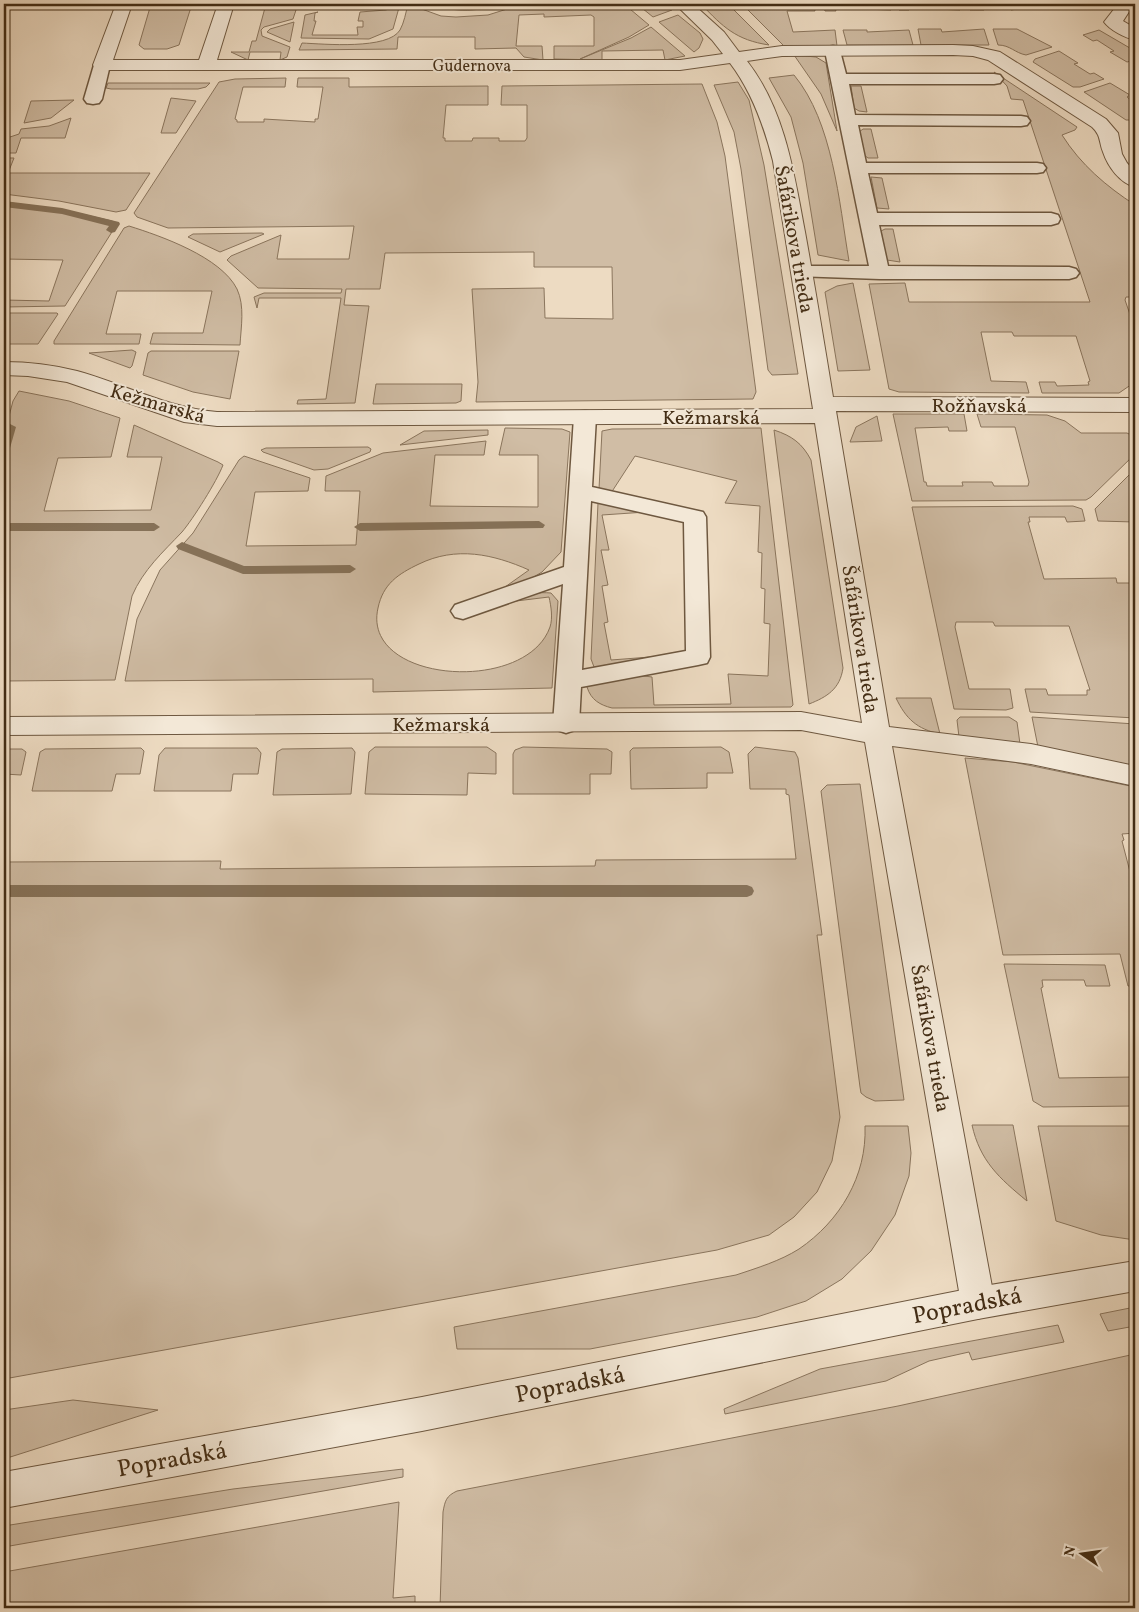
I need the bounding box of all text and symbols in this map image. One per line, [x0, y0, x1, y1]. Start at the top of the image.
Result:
street label: Gudernova [433, 56, 511, 78]
street label: Šafárikova trieda [766, 163, 820, 316]
street label: Kežmarská [107, 378, 208, 432]
street label: Rožňavská [931, 393, 1027, 421]
street label: Kežmarská [662, 405, 760, 433]
street label: Šafárikova trieda [833, 563, 885, 716]
street label: Kežmarská [392, 712, 490, 740]
street label: Šafárikova trieda [902, 962, 956, 1115]
street label: Popradská [910, 1280, 1025, 1334]
street label: Popradská [513, 1359, 628, 1413]
street label: Popradská [115, 1435, 230, 1487]
north arrow [1056, 1530, 1106, 1580]
text: N [1060, 1544, 1081, 1559]

